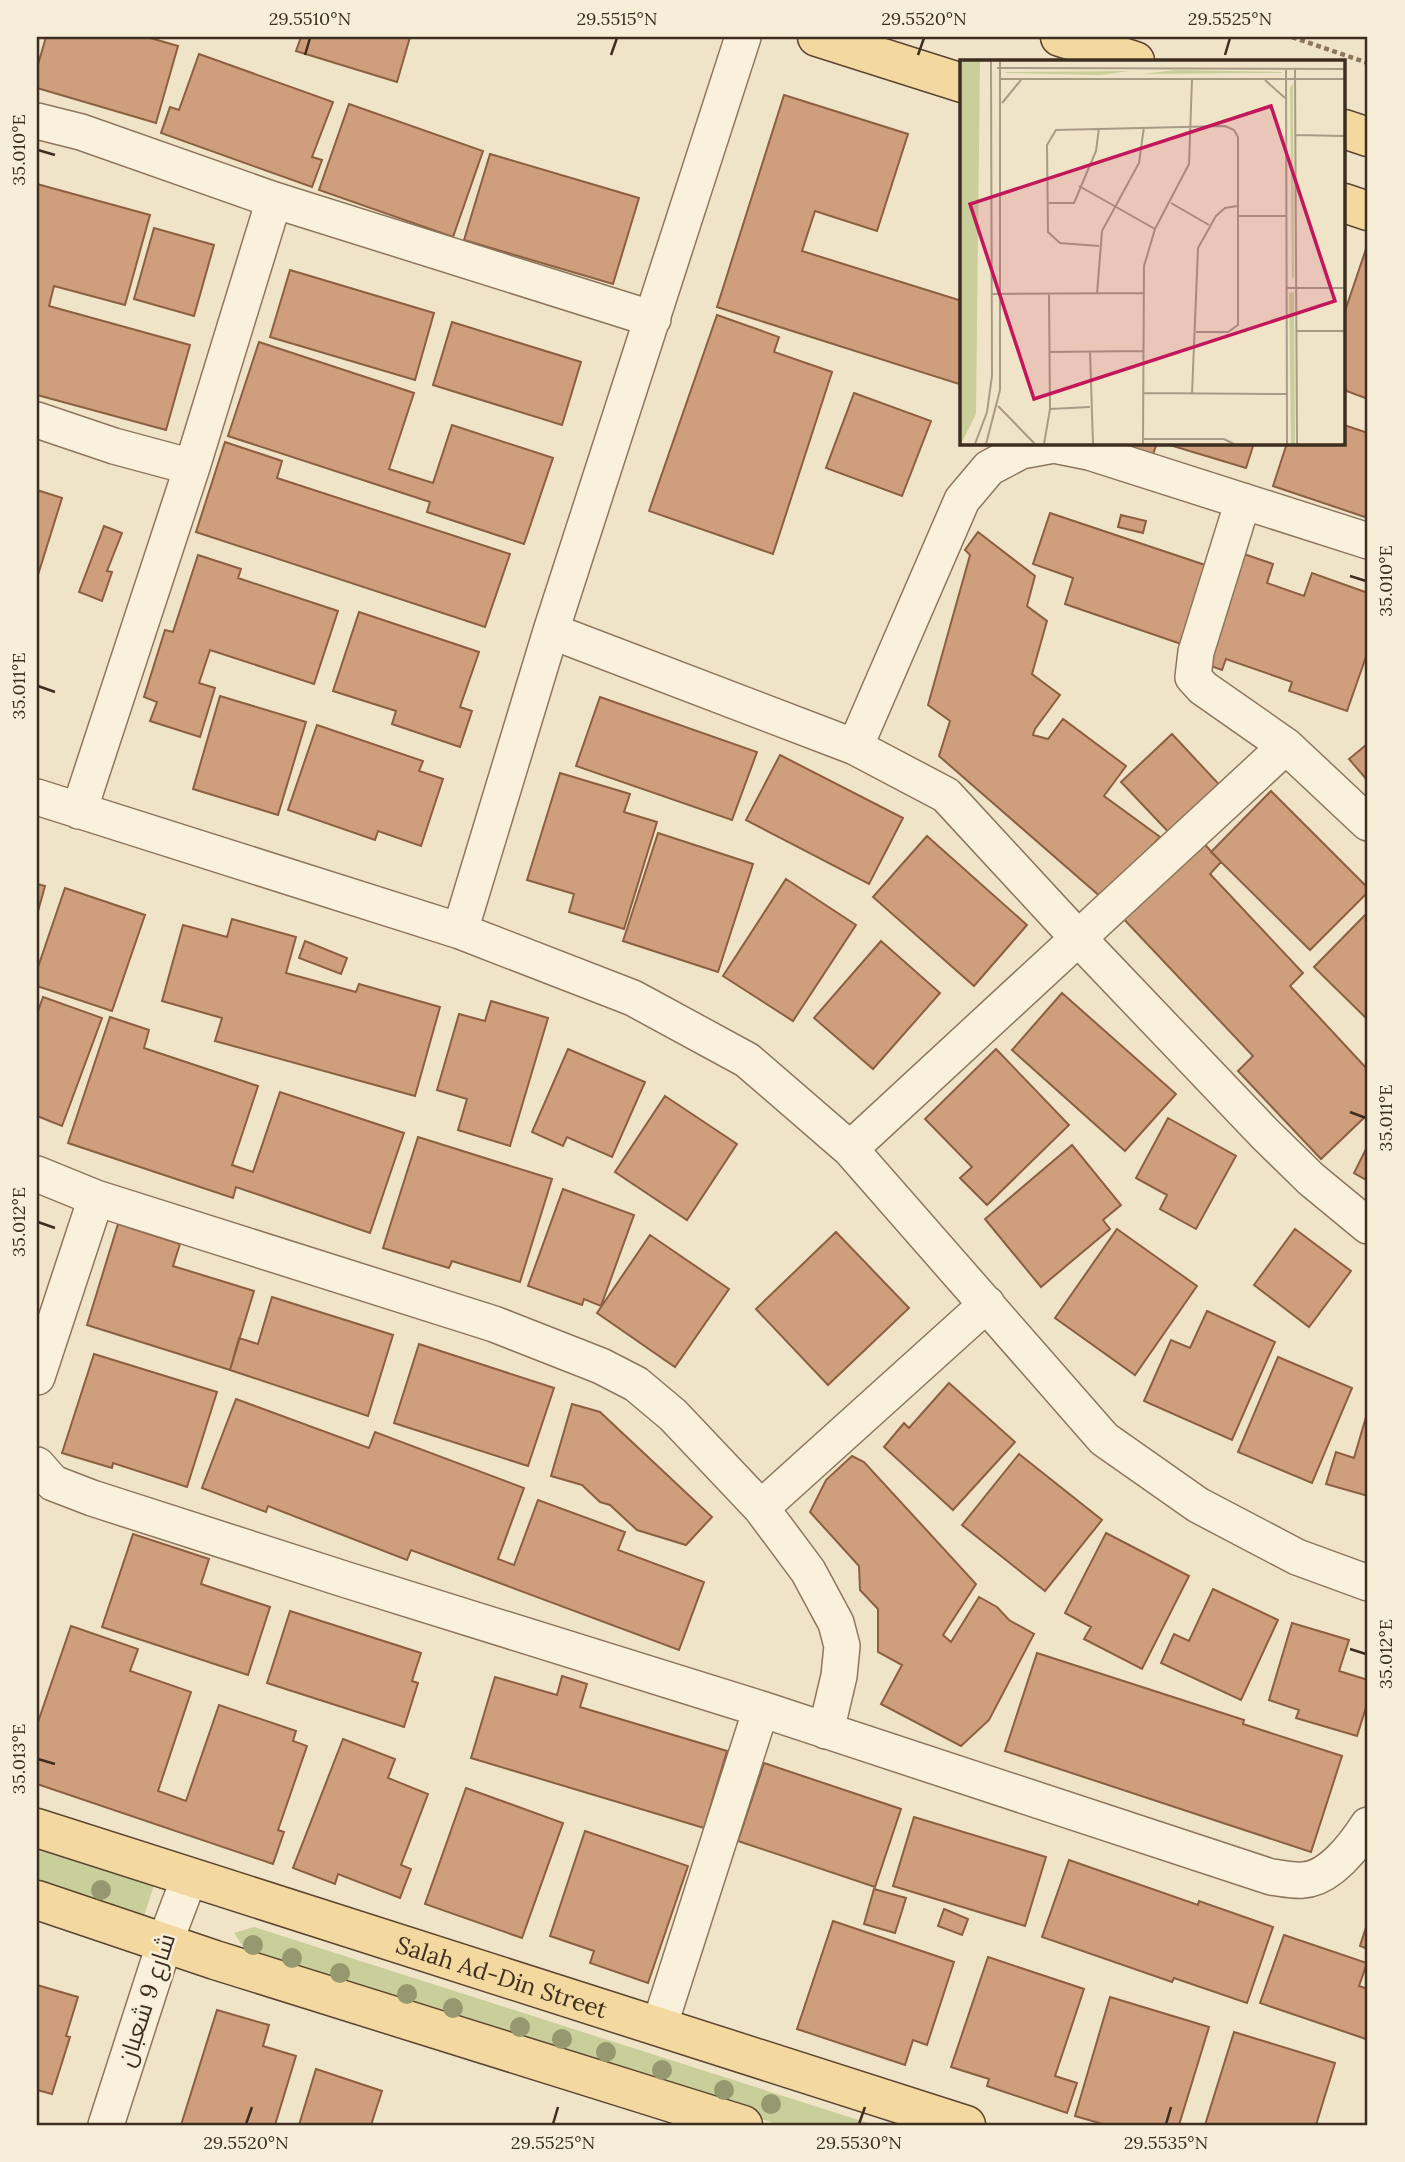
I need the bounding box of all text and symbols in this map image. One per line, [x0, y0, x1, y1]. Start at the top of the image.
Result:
text: 29.5510°N [269, 7, 351, 30]
text: 29.5515°N [576, 7, 658, 30]
text: 29.5520°N [881, 7, 967, 30]
text: 29.5525°N [1188, 7, 1272, 30]
inset map [960, 60, 1346, 444]
text: 35.010°E [7, 114, 30, 186]
text: 35.010°E [1374, 545, 1397, 617]
text: 35.011°E [7, 653, 30, 719]
text: 35.011°E [1374, 1085, 1397, 1151]
text: 35.012°E [7, 1187, 30, 1257]
text: 35.012°E [1374, 1619, 1397, 1689]
text: 35.013°E [7, 1724, 30, 1794]
street label: Salah Ad-Din Street [392, 1928, 612, 2025]
street label: شارع 9 شعبان [110, 1929, 183, 2071]
text: 29.5520°N [203, 2131, 289, 2154]
text: 29.5525°N [511, 2131, 595, 2154]
text: 29.5530°N [816, 2131, 902, 2154]
text: 29.5535°N [1124, 2131, 1208, 2154]

